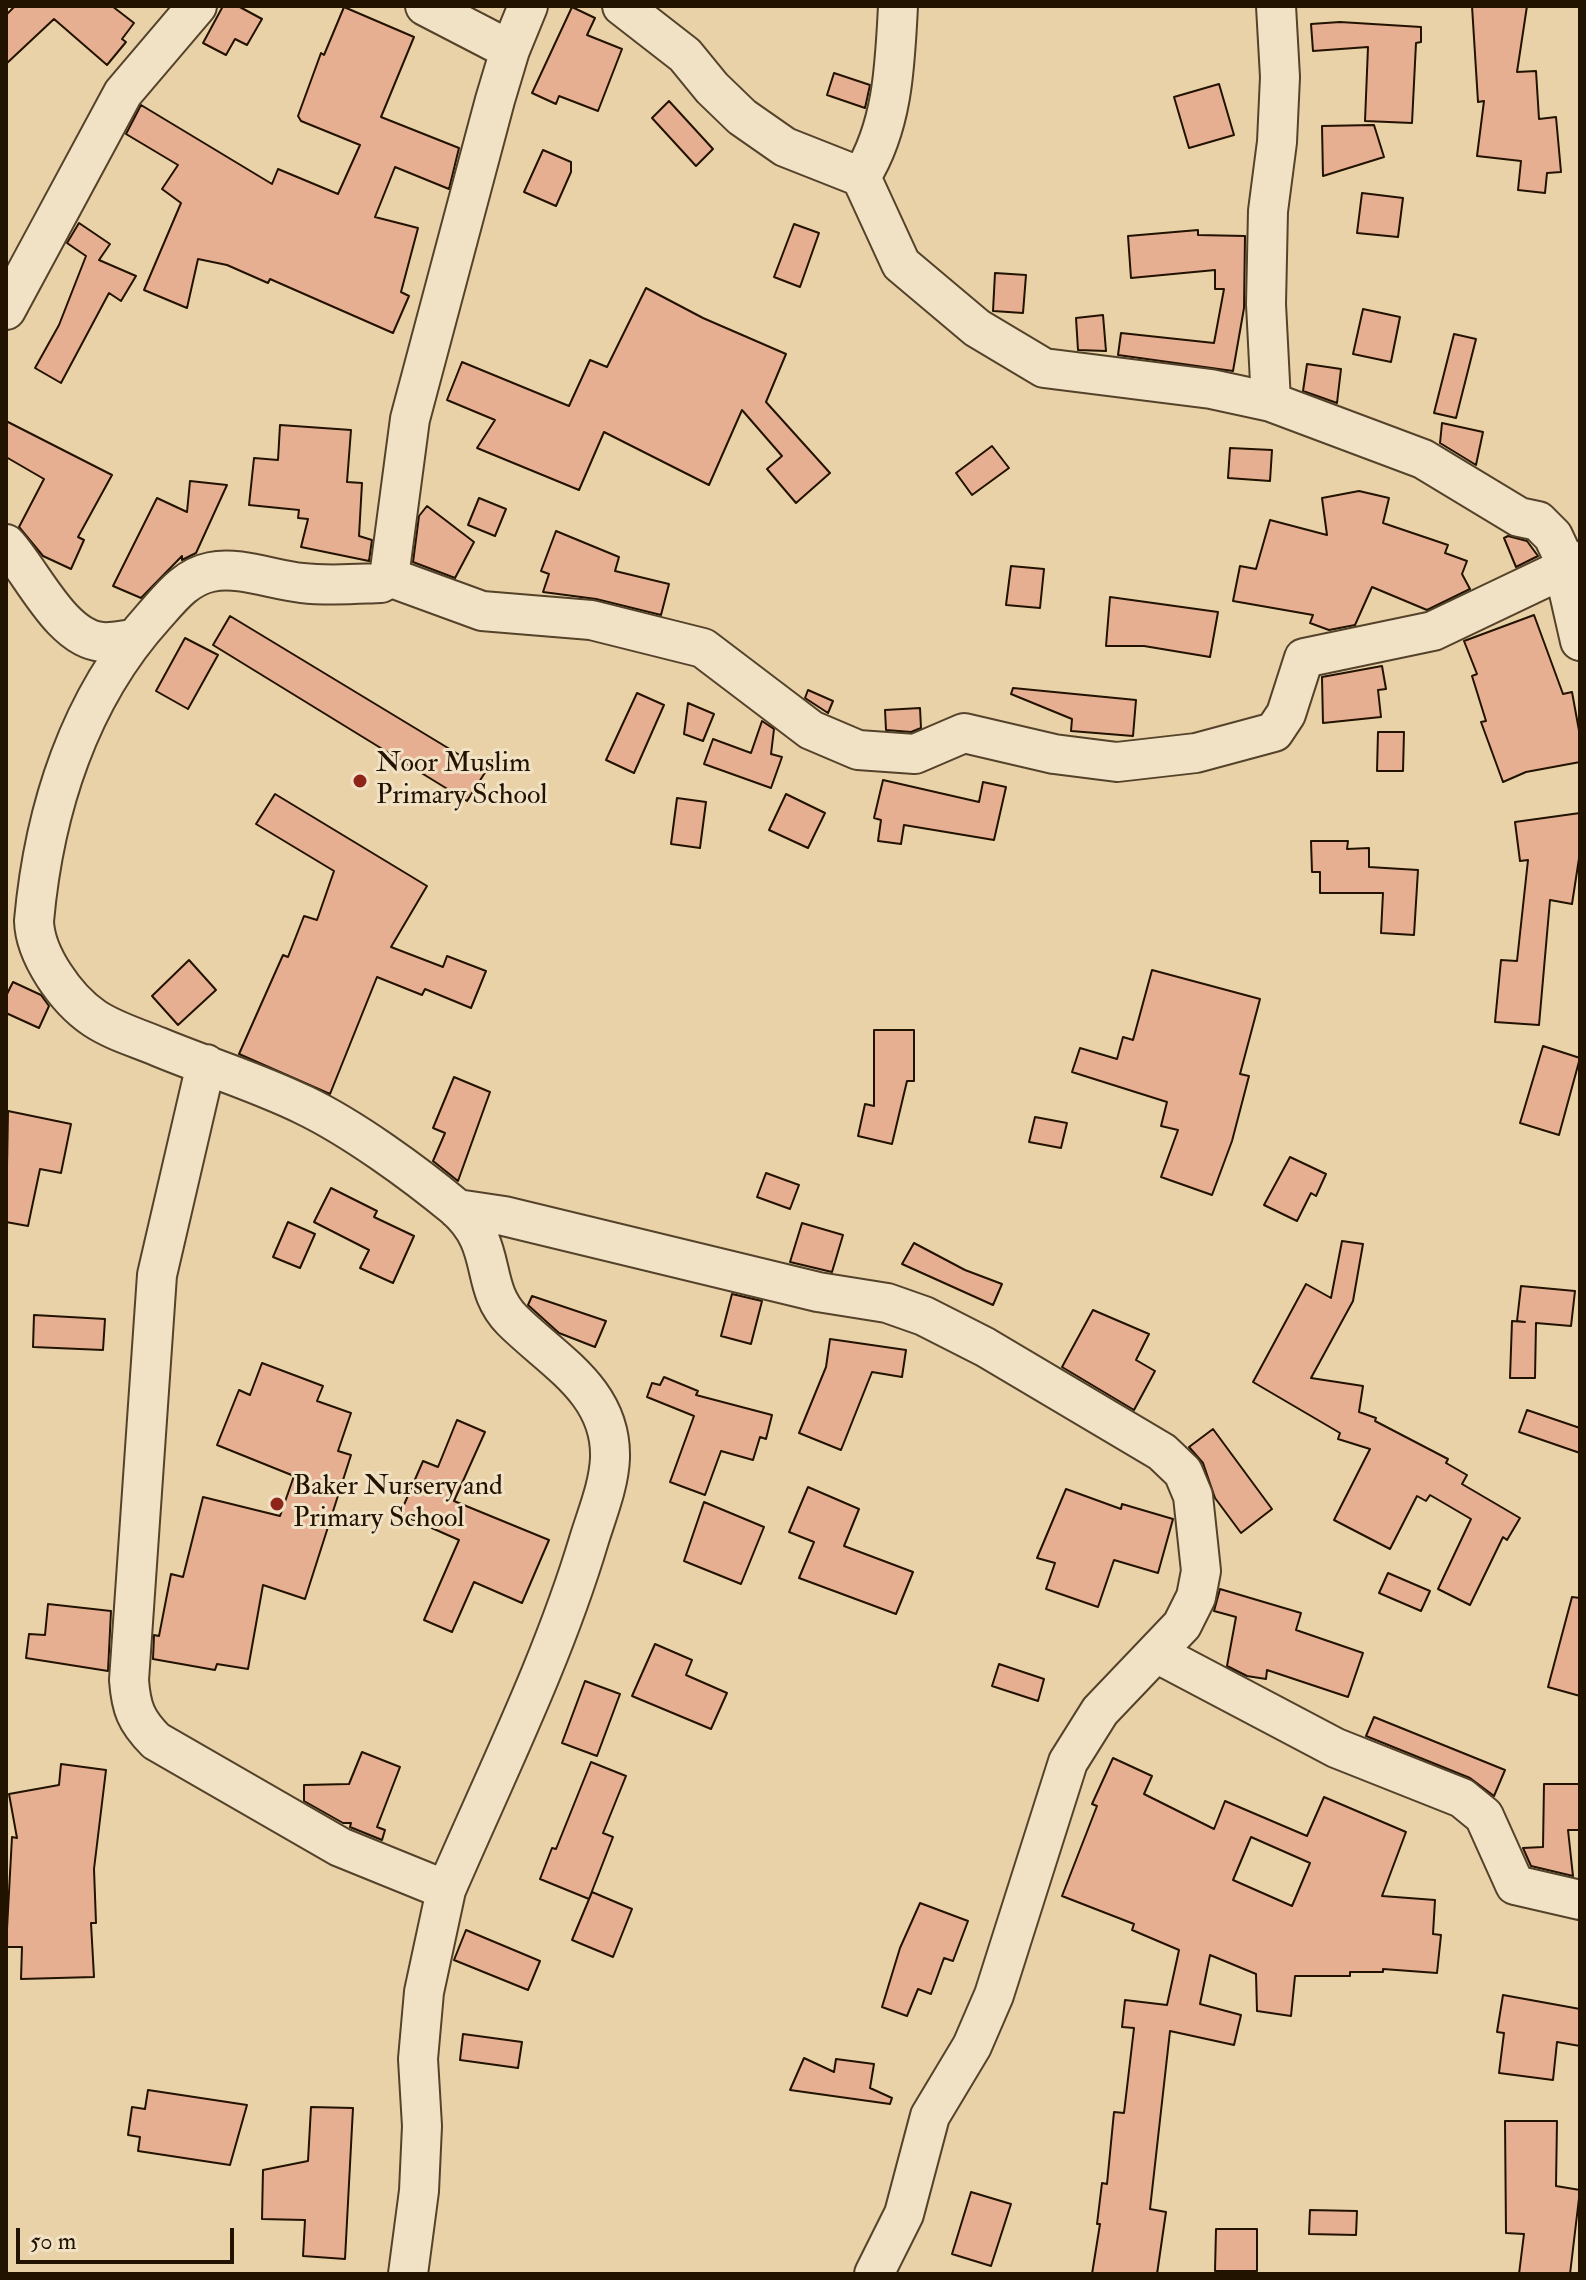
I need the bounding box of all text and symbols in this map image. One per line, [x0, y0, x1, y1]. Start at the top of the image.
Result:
place label: Noor Muslim Primary School [376, 748, 547, 814]
marker: Noor Muslim Primary School [351, 772, 369, 790]
place label: Baker Nursery and Primary School [293, 1471, 503, 1537]
marker: Baker Nursery and Primary School [268, 1495, 286, 1513]
scale bar [20, 2212, 238, 2262]
text: 50 m [30, 2226, 76, 2257]

